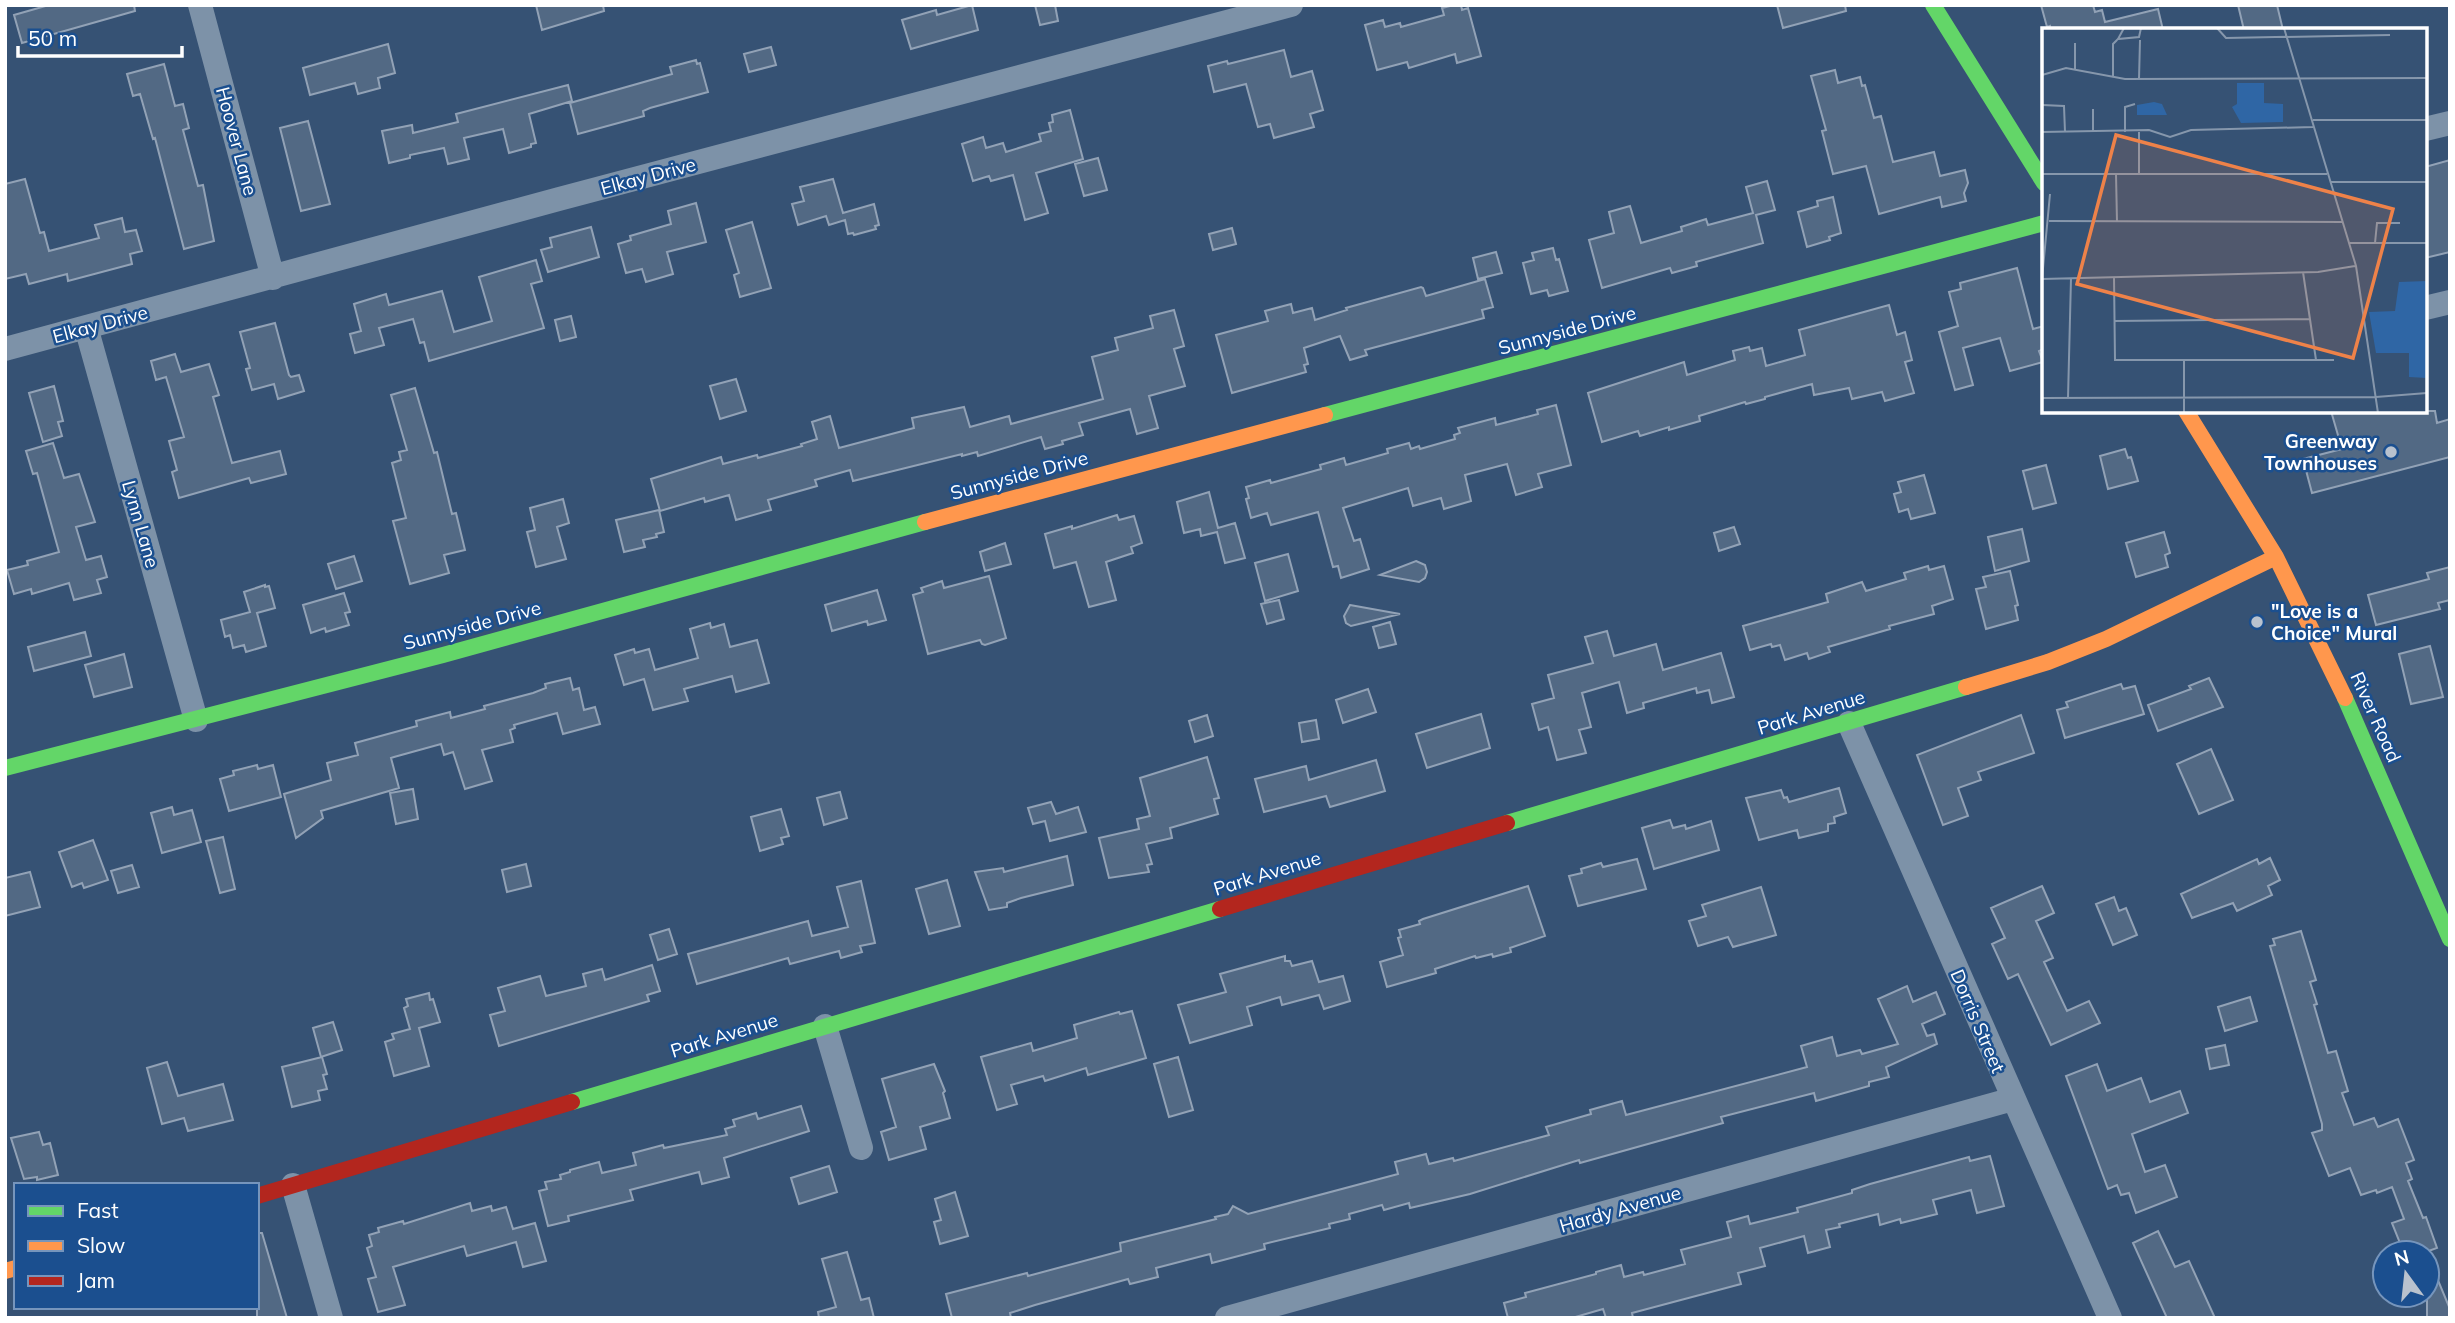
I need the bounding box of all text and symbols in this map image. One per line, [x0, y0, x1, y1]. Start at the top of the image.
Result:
scale bar [18, 14, 182, 58]
text: 50 m [28, 25, 77, 51]
inset map [2042, 28, 2427, 413]
street label: Hoover Lane [211, 84, 263, 198]
street label: Elkay Drive [598, 152, 698, 200]
street label: Elkay Drive [50, 300, 150, 348]
street label: Sunnyside Drive [1496, 300, 1638, 360]
place label: Greenway Townhouses [2264, 429, 2378, 475]
marker: Greenway Townhouses [2383, 444, 2399, 460]
street label: Sunnyside Drive [948, 445, 1090, 505]
street label: Lynn Lane [117, 477, 165, 571]
street label: Sunnyside Drive [401, 595, 543, 655]
place label: "Love is a Choice" Mural [2271, 599, 2397, 645]
marker: "Love is a Choice" Mural [2249, 614, 2265, 630]
street label: River Road [2345, 668, 2407, 766]
street label: Park Avenue [1754, 684, 1868, 740]
street label: Park Avenue [1210, 845, 1324, 901]
street label: Dorris Street [1945, 966, 2011, 1077]
street label: Park Avenue [667, 1007, 781, 1063]
street label: Hardy Avenue [1556, 1180, 1684, 1238]
legend [14, 1183, 259, 1309]
text: Fast [77, 1197, 119, 1223]
text: Slow [77, 1232, 125, 1258]
north arrow [2371, 1239, 2441, 1309]
text: N [2392, 1244, 2412, 1271]
text: Jam [77, 1267, 115, 1293]

